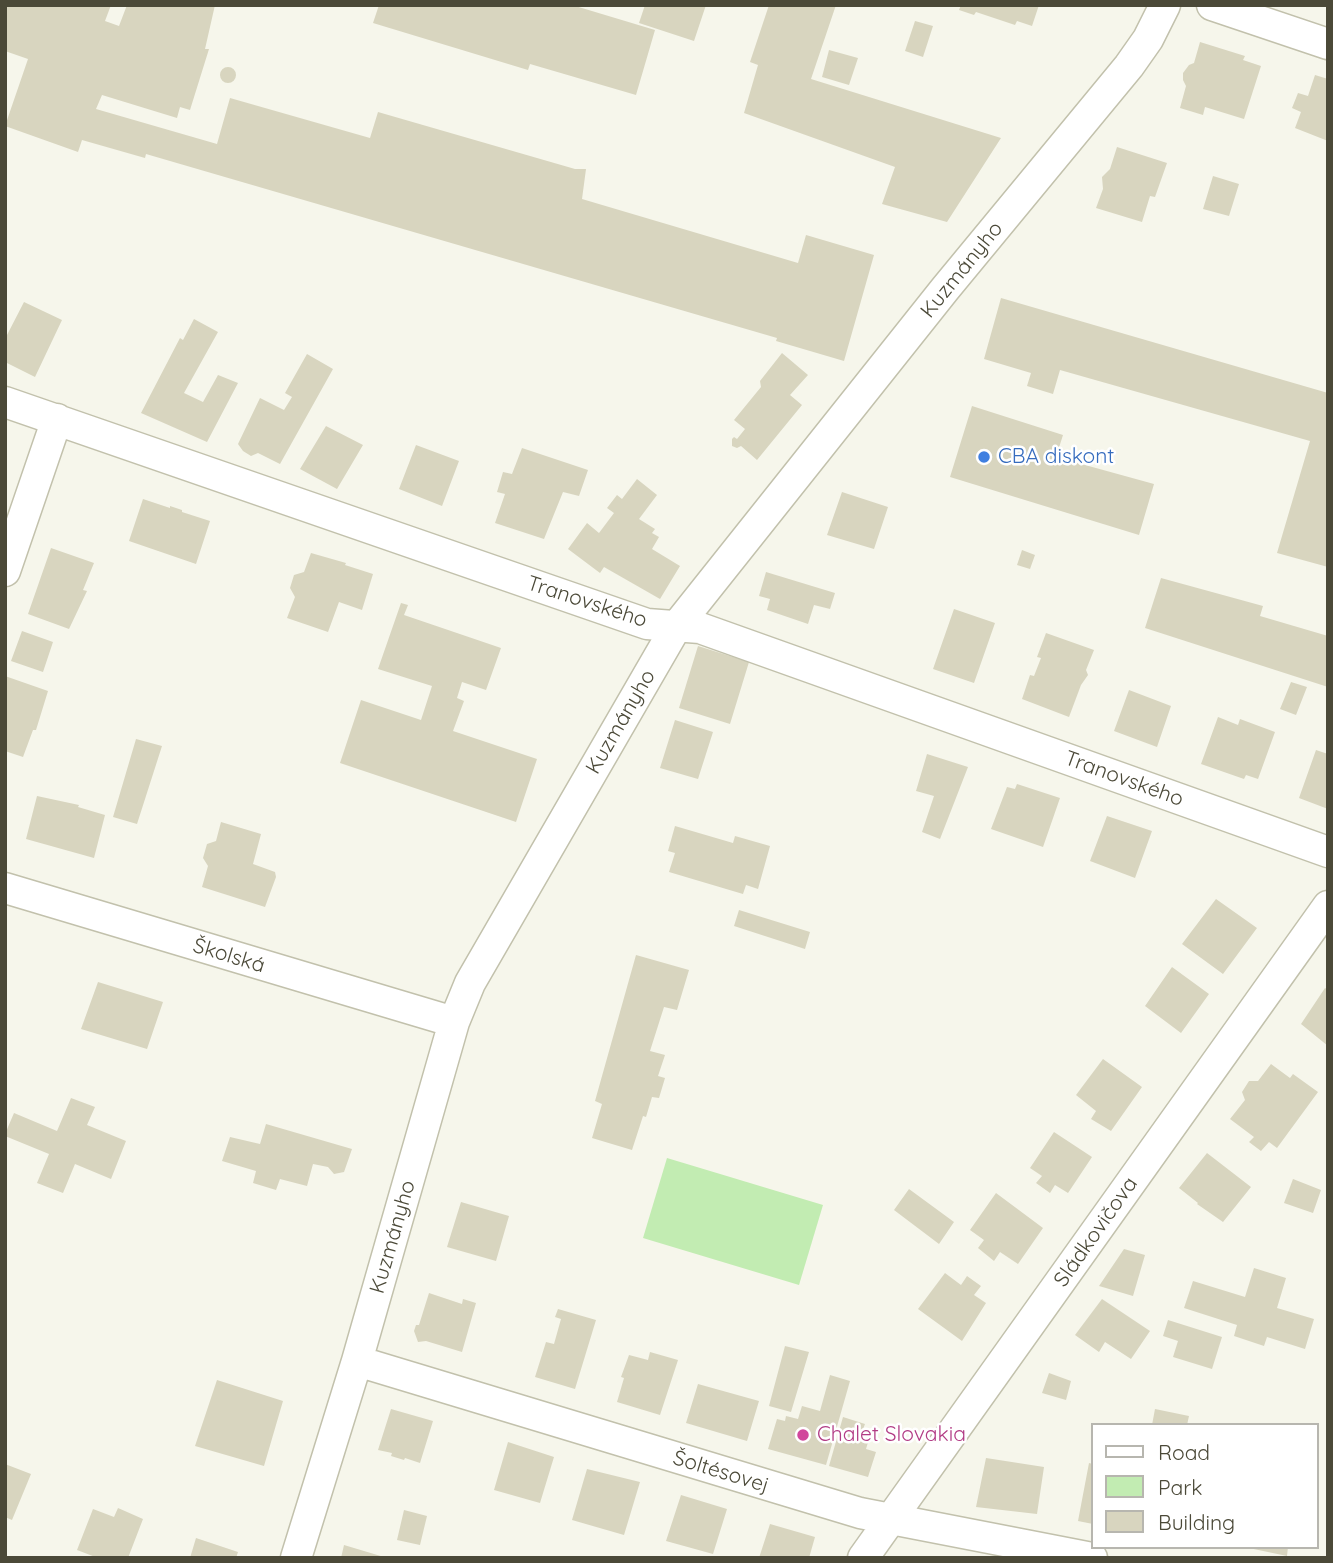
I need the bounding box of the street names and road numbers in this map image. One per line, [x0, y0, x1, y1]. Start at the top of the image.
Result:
street label: Kuzmányho [916, 217, 1008, 323]
street label: Tranovského [524, 571, 650, 633]
street label: Kuzmányho [581, 665, 661, 779]
street label: Tranovského [1061, 746, 1187, 812]
street label: Školská [190, 933, 268, 979]
street label: Sládkovičova [1049, 1172, 1143, 1292]
street label: Kuzmányho [365, 1178, 421, 1296]
street label: Šoltésovej [670, 1445, 772, 1499]

